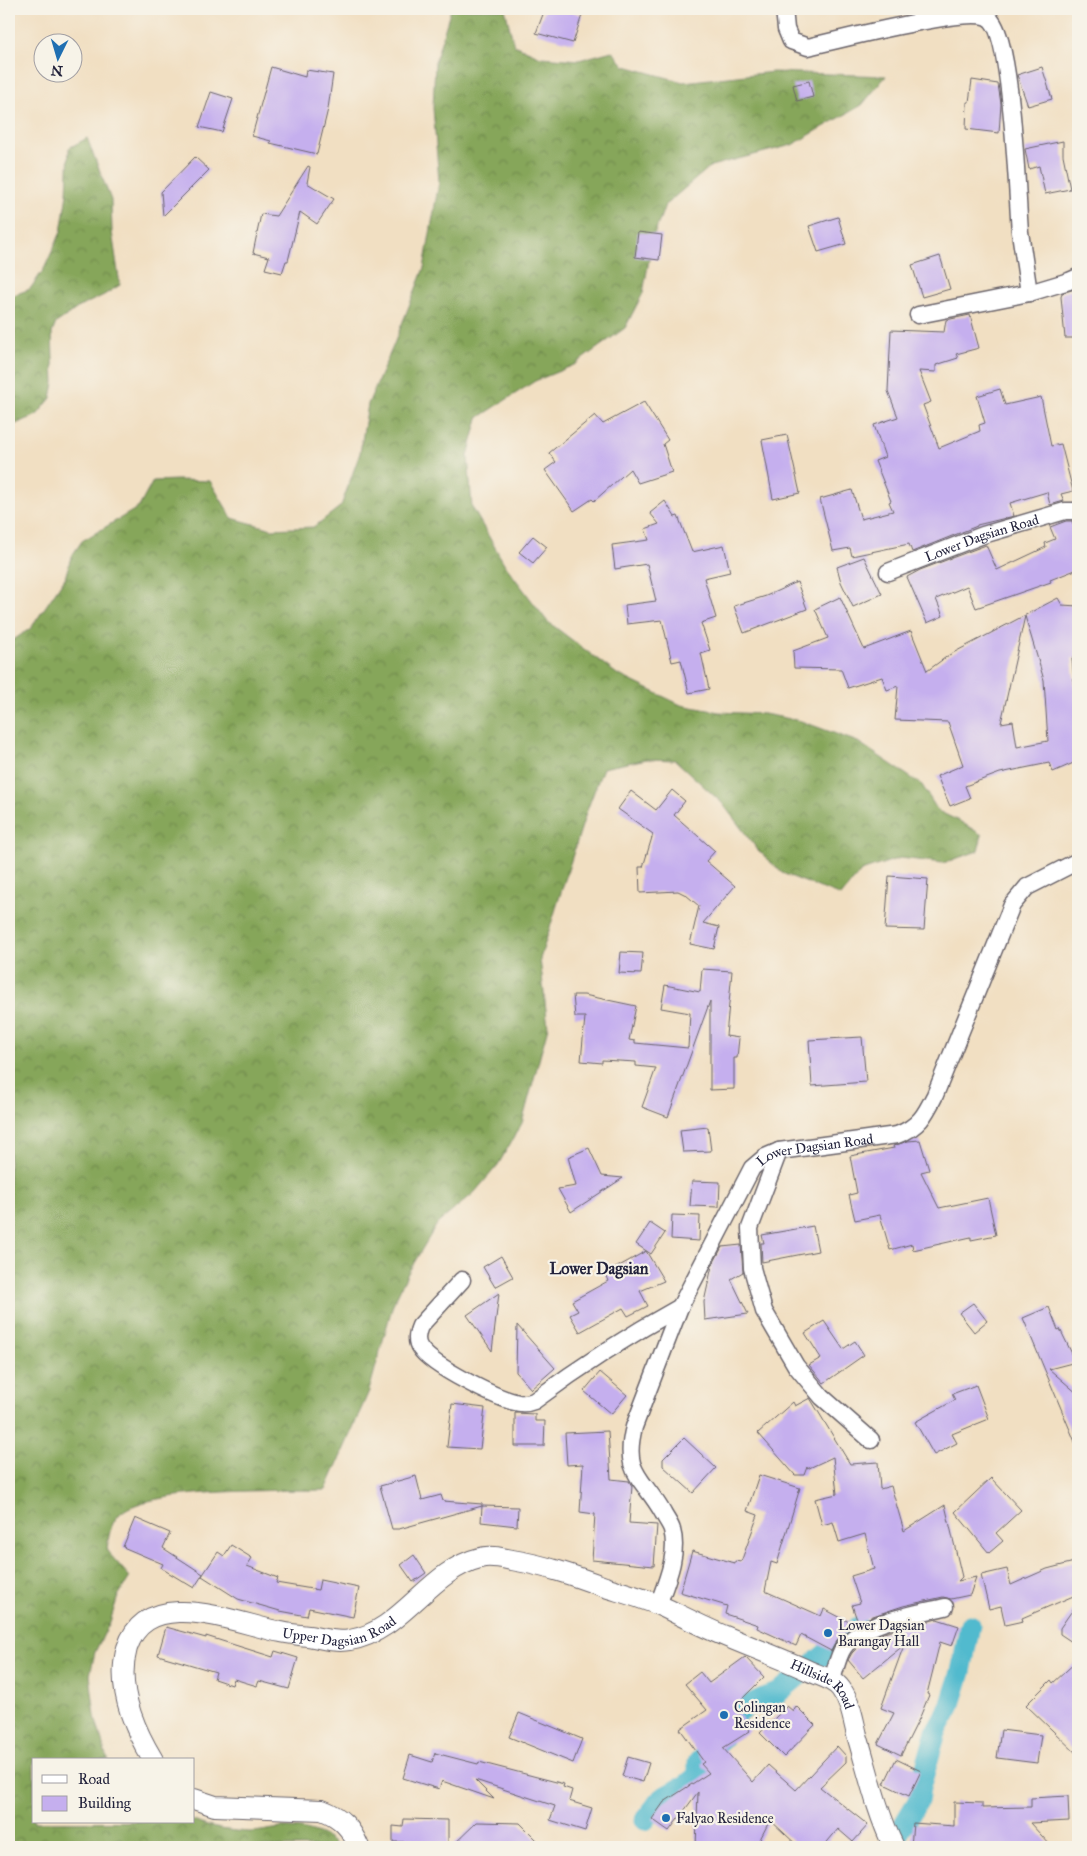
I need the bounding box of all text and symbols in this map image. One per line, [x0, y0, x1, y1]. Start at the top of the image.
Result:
north arrow [32, 32, 82, 82]
text: N [50, 61, 64, 79]
street label: Lower Dagsian Road [922, 511, 1041, 565]
street label: Lower Dagsian Road [752, 1130, 874, 1169]
district label: Lower Dagsian [550, 1259, 649, 1279]
street label: Upper Dagsian Road [281, 1612, 399, 1649]
place label: Lower Dagsian Barangay Hall [838, 1617, 925, 1650]
marker: Lower Dagsian Barangay Hall [822, 1627, 834, 1639]
street label: Hillside Road [788, 1655, 858, 1711]
place label: Colingan Residence [734, 1699, 791, 1732]
marker: Colingan Residence [718, 1709, 730, 1721]
legend [32, 1758, 195, 1824]
text: Road [78, 1770, 110, 1788]
text: Building [78, 1794, 132, 1812]
place label: Falyao Residence [676, 1810, 774, 1827]
marker: Falyao Residence [660, 1812, 672, 1824]

